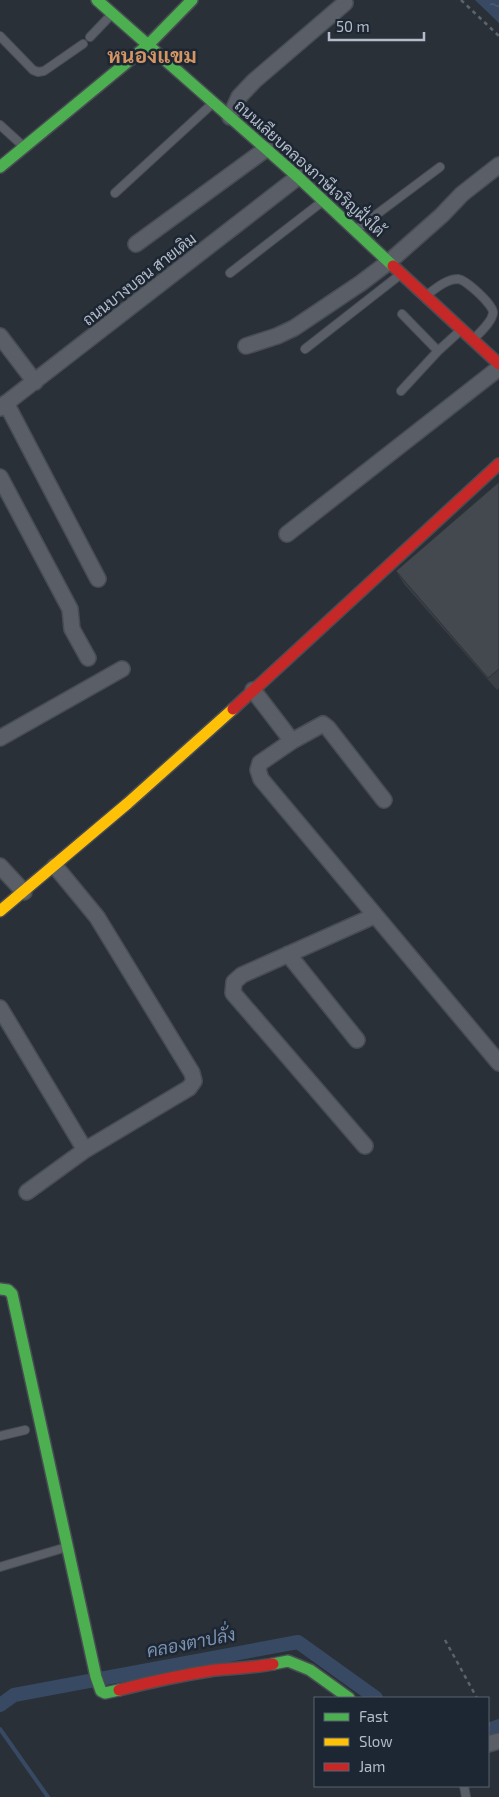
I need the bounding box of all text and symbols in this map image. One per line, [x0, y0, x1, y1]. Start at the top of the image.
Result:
scale bar [329, 10, 424, 42]
text: 50 m [336, 17, 370, 35]
district label: หนองแขม [107, 42, 197, 67]
street label: ถนนเลียบคลองภาษีเจริญฝั่งใต้ [231, 93, 392, 241]
street label: ถนนบางบอน สายเดิม [78, 228, 199, 329]
water label: คลองตาปลั่ง [144, 1619, 237, 1661]
legend [314, 1697, 489, 1787]
text: Fast [359, 1707, 389, 1725]
text: Slow [359, 1732, 393, 1750]
text: Jam [359, 1757, 385, 1775]

